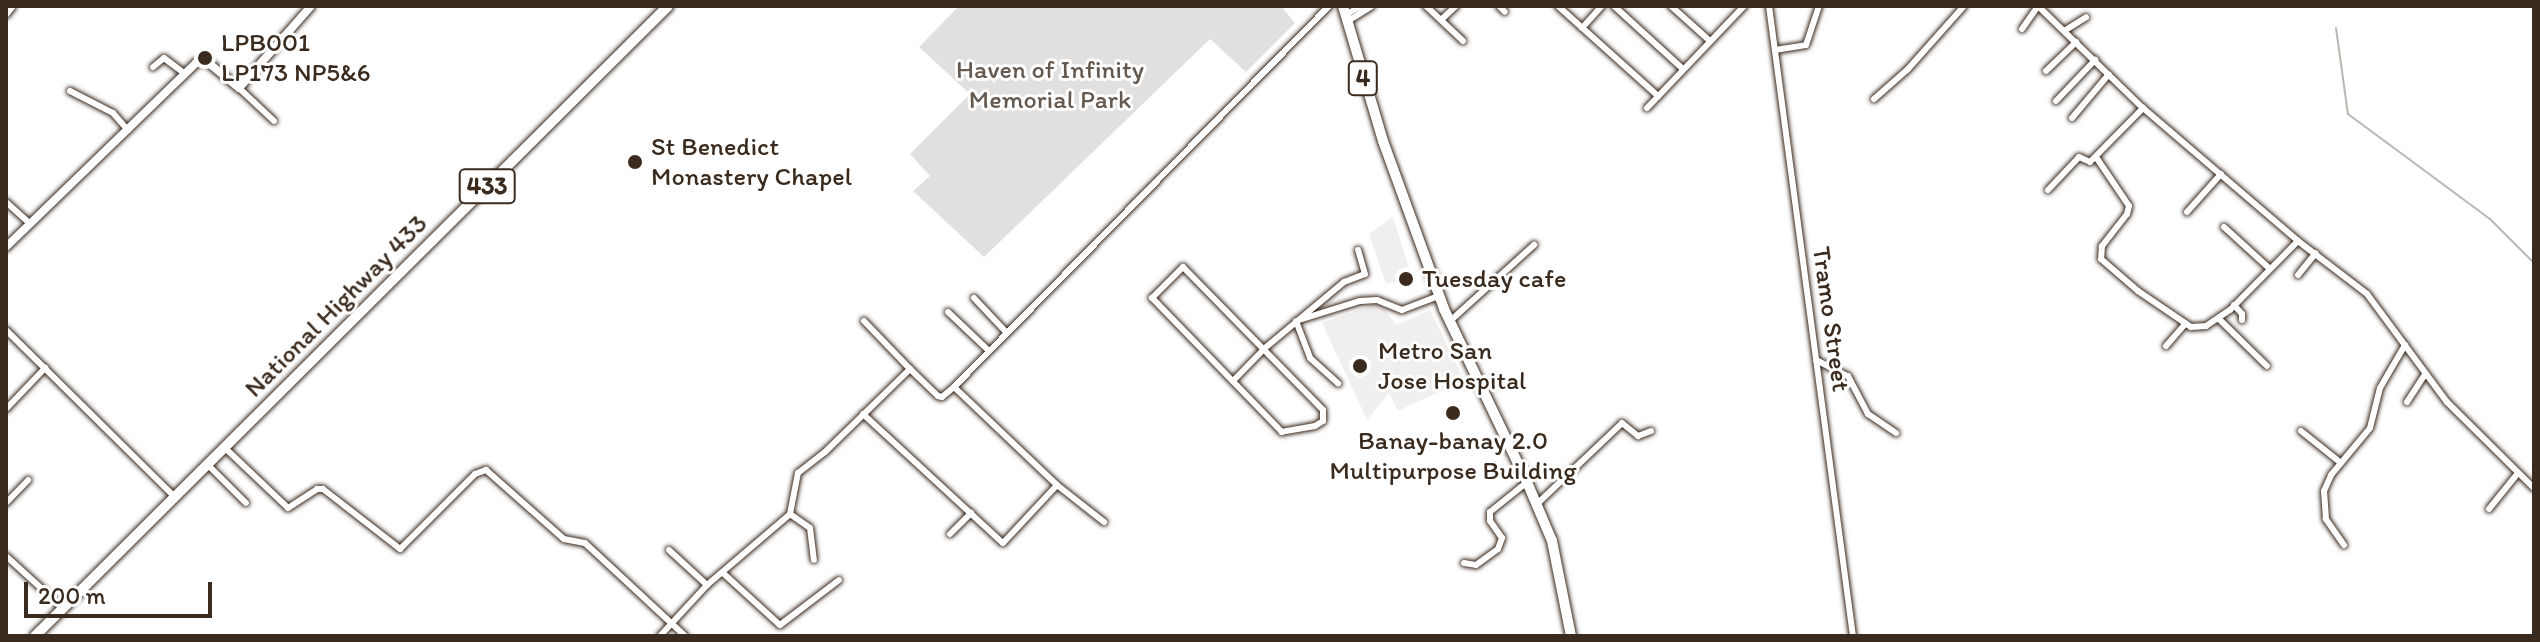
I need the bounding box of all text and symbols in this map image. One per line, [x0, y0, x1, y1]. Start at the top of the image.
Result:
place label: LPB001 LP173 NP5&6 [221, 27, 371, 88]
marker: LPB001 LP173 NP5&6 [196, 49, 214, 67]
park label: Haven of Infinity Memorial Park [956, 54, 1144, 116]
road number: 4 [1347, 58, 1379, 98]
place label: St Benedict Monastery Chapel [651, 131, 851, 192]
marker: St Benedict Monastery Chapel [626, 153, 644, 171]
road number: 433 [457, 166, 517, 206]
street label: National Highway 433 [238, 208, 434, 404]
street label: Tramo Street [1805, 245, 1857, 393]
place label: Tuesday cafe [1422, 263, 1566, 295]
marker: Tuesday cafe [1397, 270, 1415, 288]
place label: Metro San Jose Hospital [1378, 335, 1526, 396]
marker: Metro San Jose Hospital [1349, 355, 1371, 377]
marker: Banay-banay 2.0 Multipurpose Building [1444, 404, 1462, 422]
place label: Banay-banay 2.0 Multipurpose Building [1330, 425, 1576, 486]
scale bar [28, 566, 216, 616]
text: 200 m [38, 581, 106, 610]

